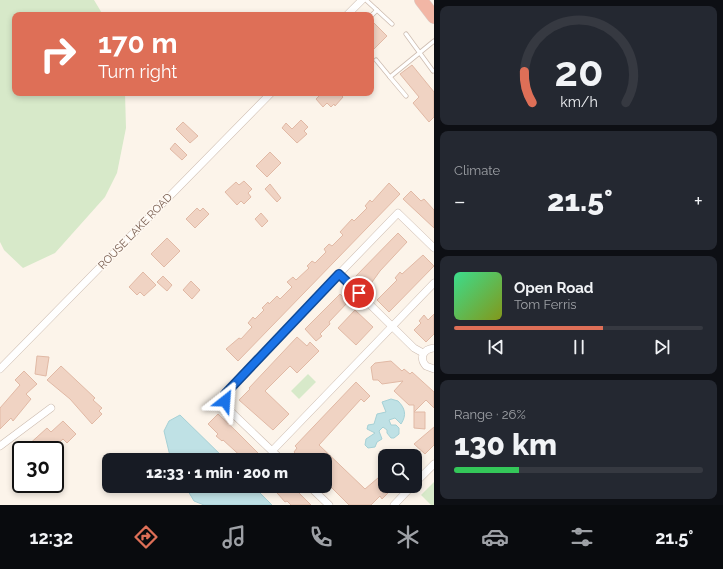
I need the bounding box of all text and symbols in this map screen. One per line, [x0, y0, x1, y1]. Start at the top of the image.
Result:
text: 170 m [98, 27, 178, 60]
icon: right [32, 28, 84, 80]
text: 20 [554, 47, 603, 96]
text: Turn right [98, 61, 177, 82]
text: km/h [560, 94, 597, 110]
text: Climate [454, 163, 500, 178]
text: 21.5° [547, 183, 613, 218]
text: − [454, 188, 466, 214]
text: + [694, 188, 703, 214]
street label: ROUSE LAKE ROAD [96, 190, 175, 272]
pin [342, 276, 376, 310]
text: Open Road [514, 279, 594, 297]
icon: arrive [348, 282, 370, 304]
text: Tom Ferris [514, 297, 577, 312]
icon: previous [485, 336, 507, 358]
icon: pause [568, 336, 590, 358]
icon: next [651, 336, 673, 358]
position arrow [204, 380, 246, 422]
text: Range · 26% [454, 407, 526, 422]
text: 130 km [454, 427, 557, 462]
speed limit sign: 30 [12, 441, 64, 493]
map controls [378, 449, 422, 493]
button: search [378, 449, 422, 493]
text: 12:33 · 1 min · 200 m [146, 464, 288, 482]
icon: directions [132, 523, 160, 551]
icon: music [220, 523, 248, 551]
icon: phone [307, 523, 335, 551]
icon: climate [394, 523, 422, 551]
icon: car [481, 523, 509, 551]
icon: filters [568, 523, 596, 551]
text: 12:32 [30, 527, 73, 548]
text: 21.5° [655, 527, 693, 548]

